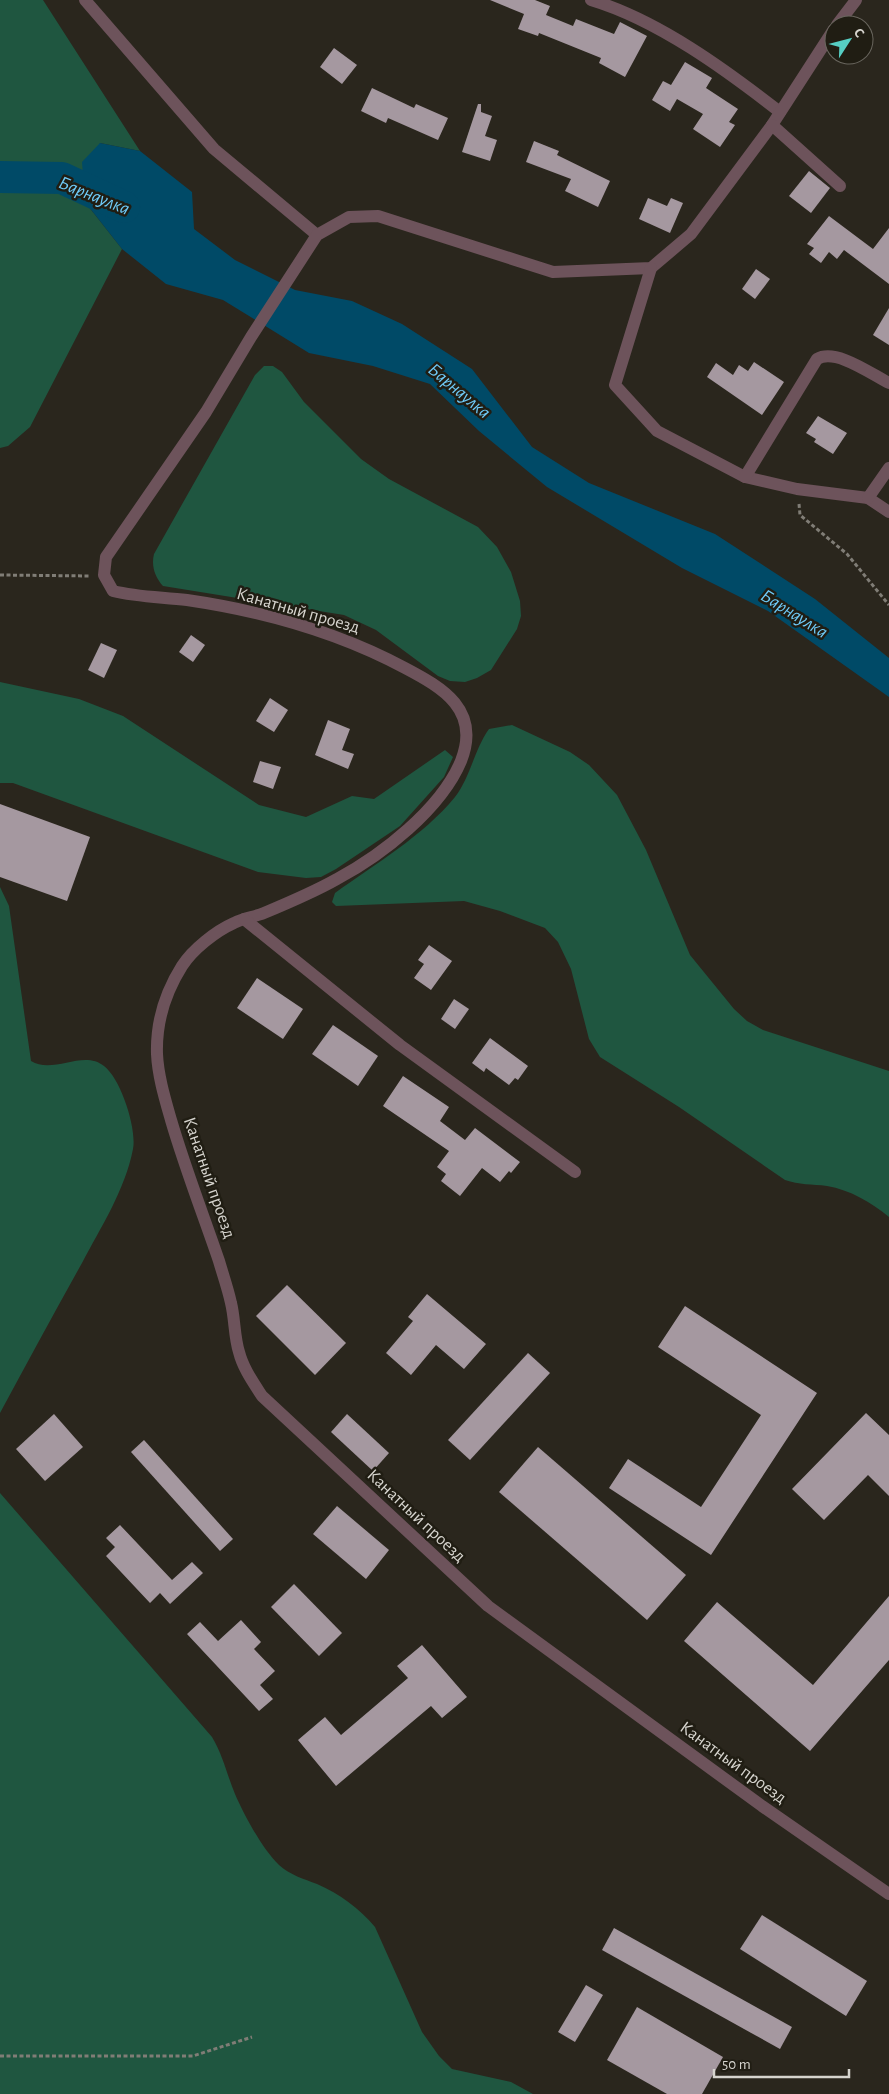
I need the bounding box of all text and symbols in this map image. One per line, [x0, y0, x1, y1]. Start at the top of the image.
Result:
north arrow [824, 15, 874, 65]
text: С [851, 26, 867, 40]
water label: Барнаулка [56, 173, 132, 219]
water label: Барнаулка [424, 360, 494, 422]
street label: Канатный проезд [234, 585, 362, 637]
water label: Барнаулка [757, 586, 831, 642]
street label: Канатный проезд [180, 1115, 238, 1241]
street label: Канатный проезд [363, 1466, 469, 1566]
street label: Канатный проезд [676, 1718, 790, 1808]
scale bar [714, 2046, 849, 2078]
text: 50 m [722, 2057, 751, 2072]

